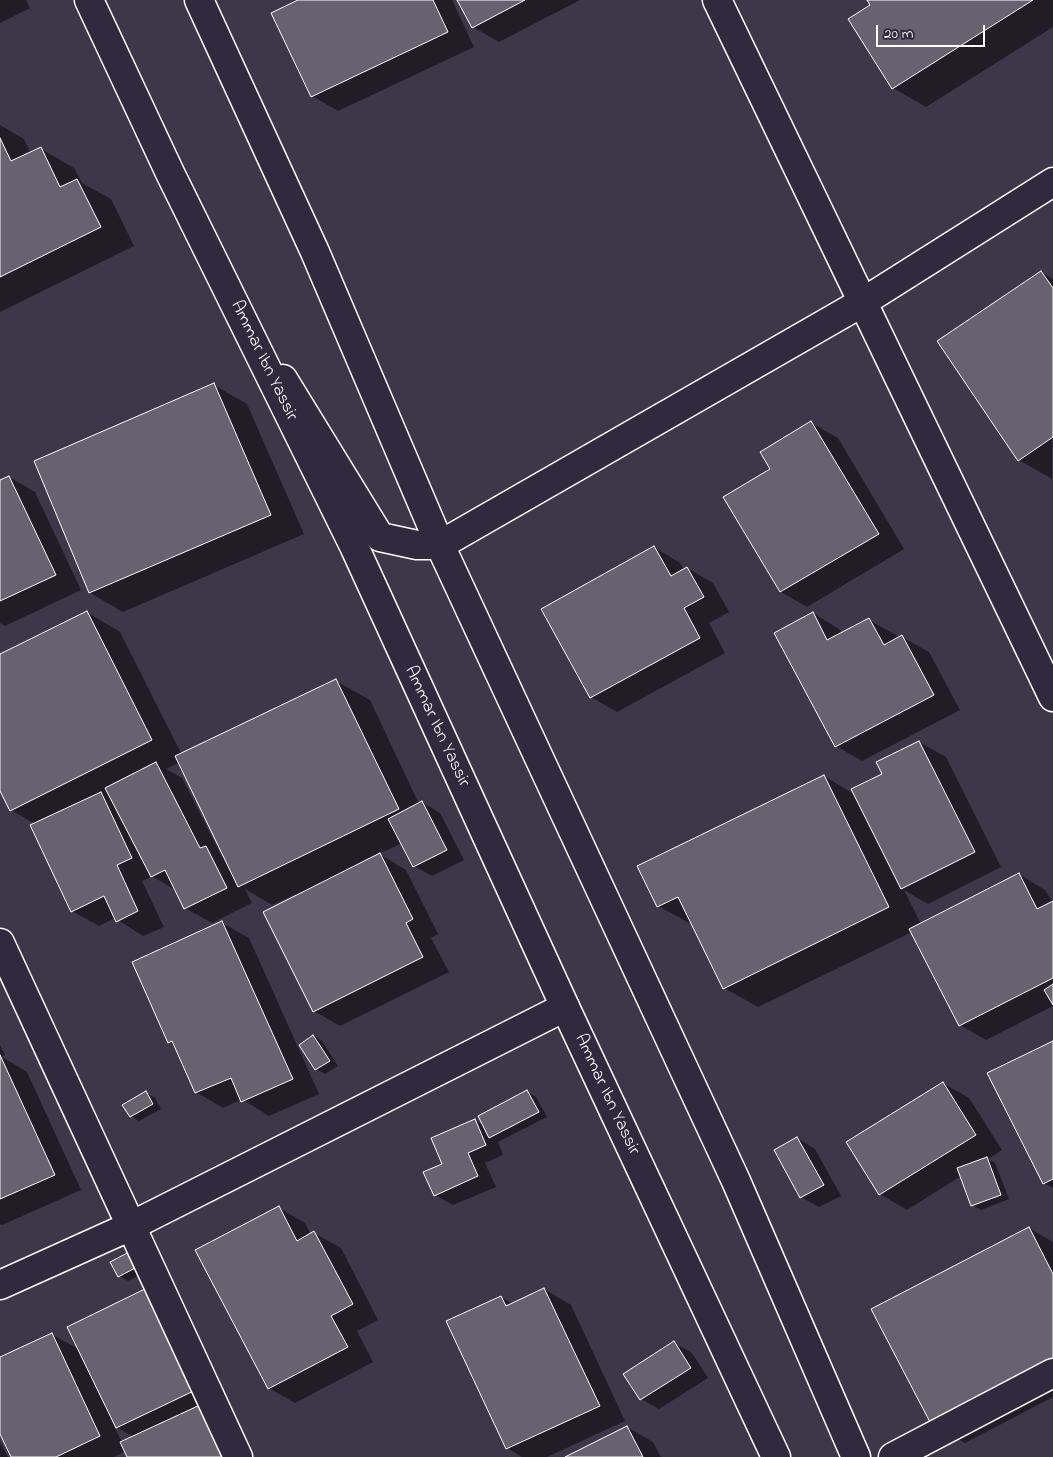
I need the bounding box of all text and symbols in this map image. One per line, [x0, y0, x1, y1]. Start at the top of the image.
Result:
scale bar [878, 15, 987, 47]
text: 20 m [884, 23, 913, 45]
street label: Ammar Ibn Yassir [225, 297, 301, 425]
street label: Ammar Ibn Yassir [399, 663, 473, 791]
street label: Ammar Ibn Yassir [569, 1031, 643, 1159]

